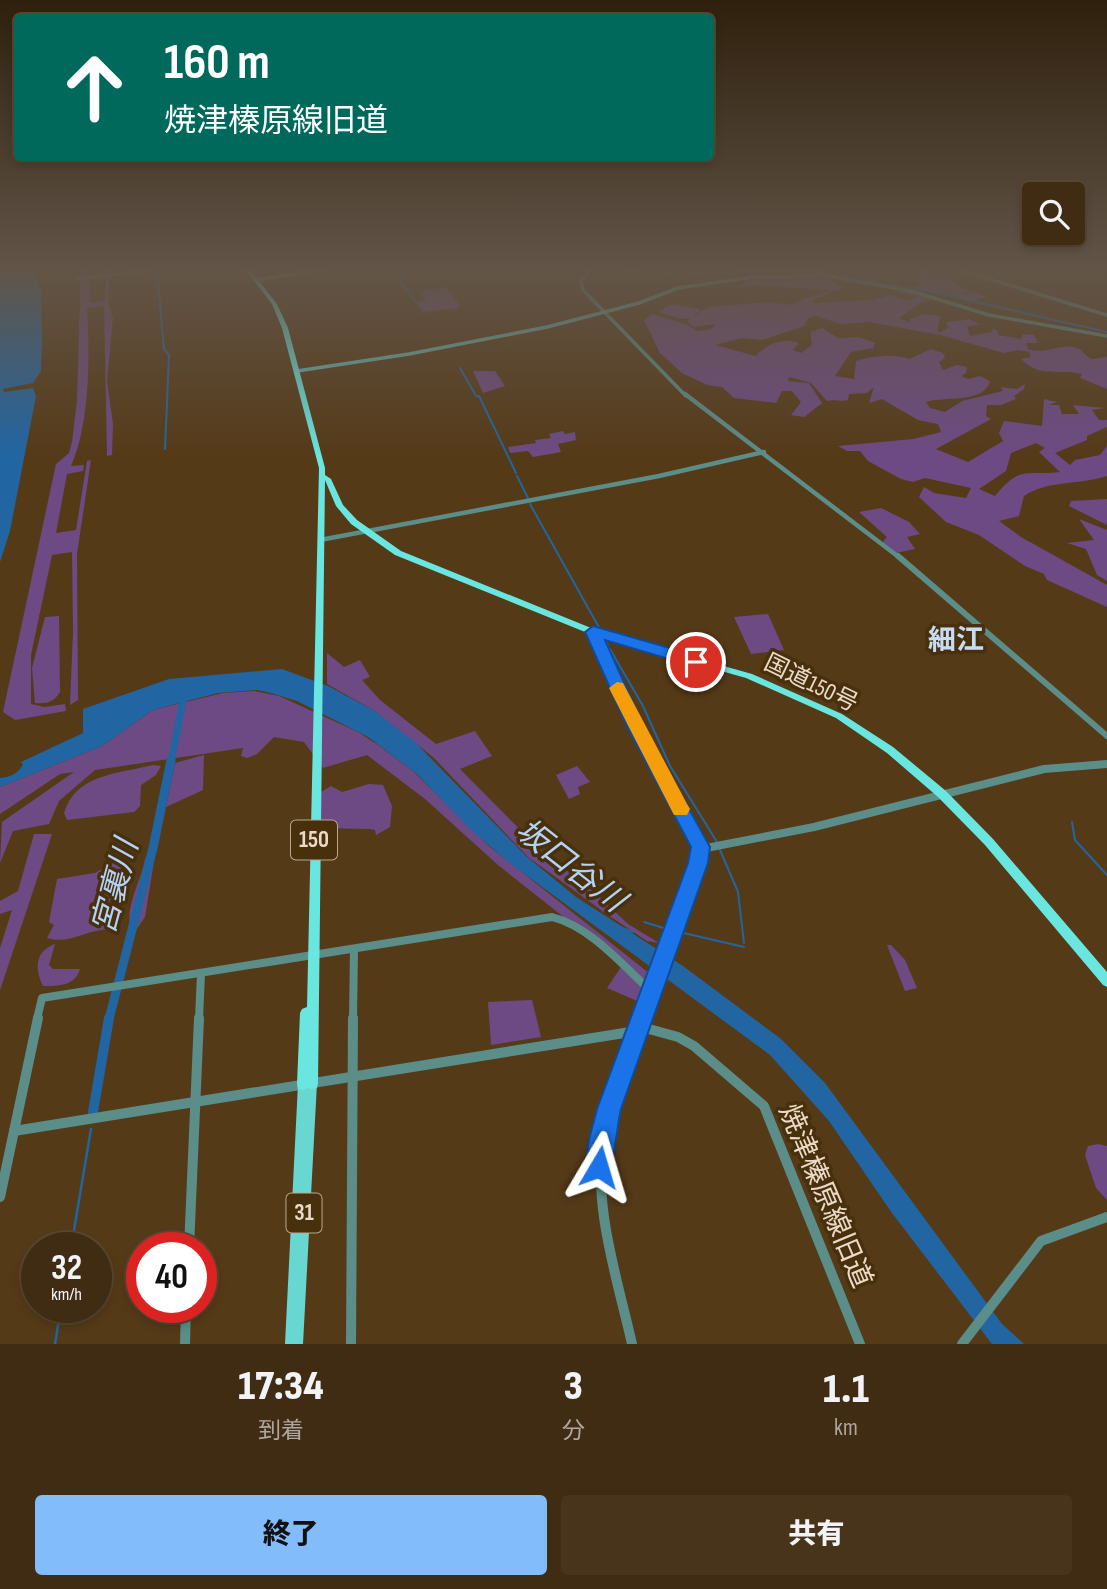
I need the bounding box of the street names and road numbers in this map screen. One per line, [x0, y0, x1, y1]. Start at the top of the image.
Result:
street label: 国道150号 [759, 648, 863, 718]
road number: 150 [291, 820, 337, 860]
street label: 焼津榛原線旧道 [772, 1099, 878, 1293]
road number: 31 [286, 1194, 322, 1232]

